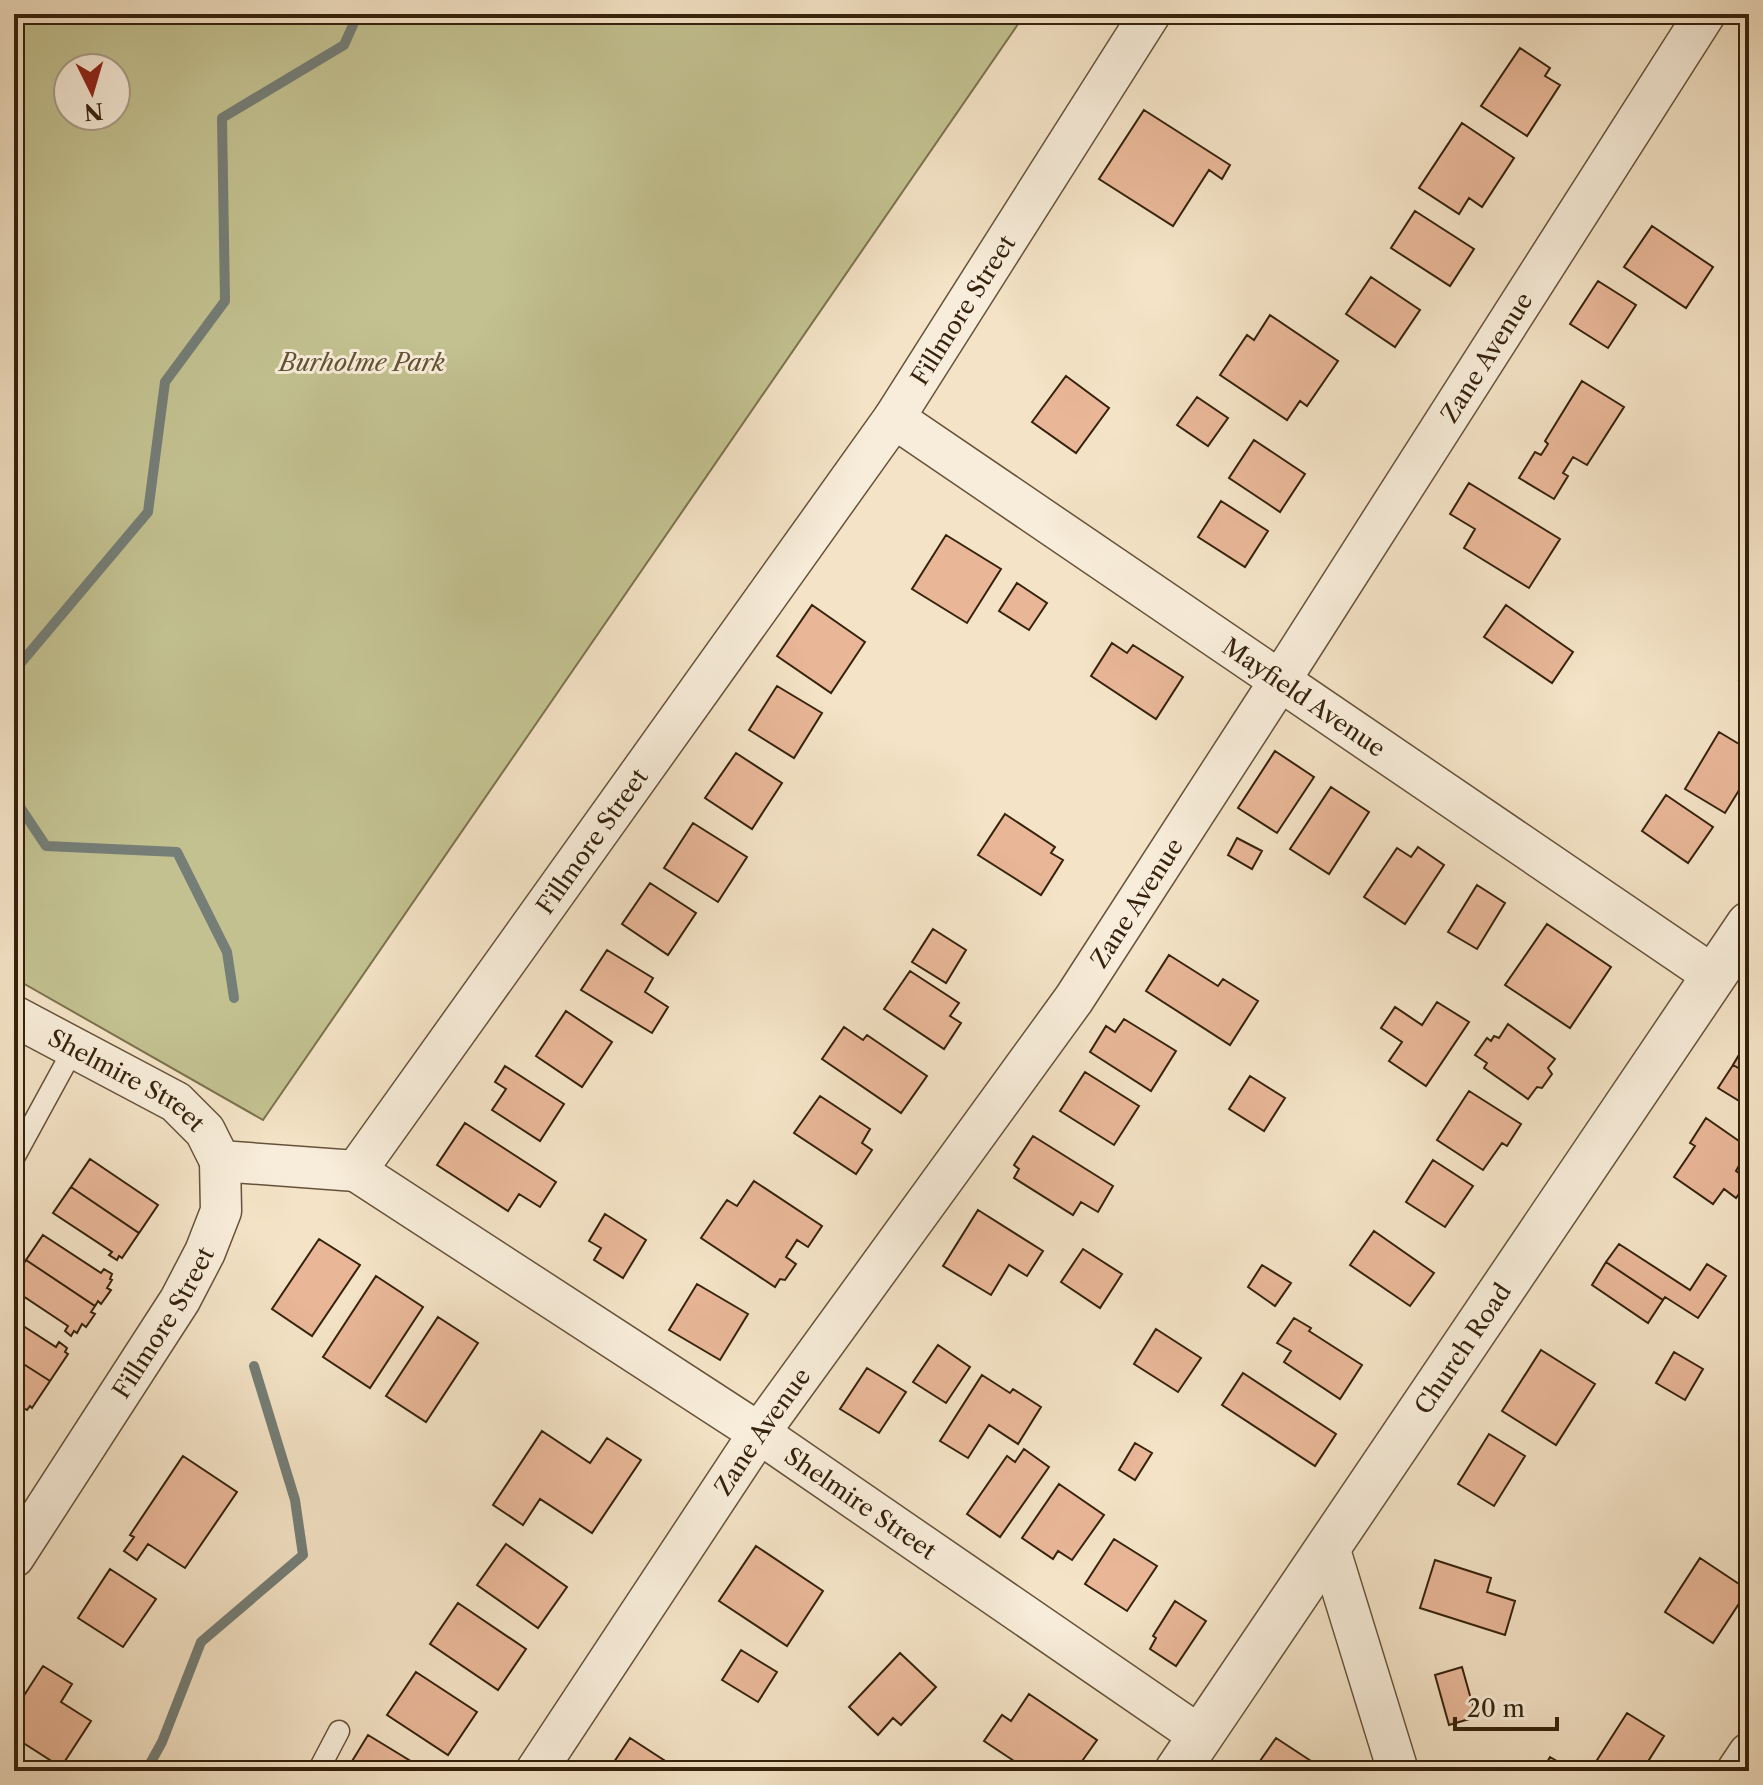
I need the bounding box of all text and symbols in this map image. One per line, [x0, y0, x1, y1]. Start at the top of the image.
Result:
north arrow [52, 52, 132, 132]
text: N [83, 97, 104, 126]
street label: Fillmore Street [904, 229, 1021, 390]
street label: Zane Avenue [1434, 287, 1538, 427]
park label: Burholme Park [277, 348, 445, 377]
street label: Mayfield Avenue [1217, 631, 1391, 763]
street label: Fillmore Street [530, 762, 654, 919]
street label: Zane Avenue [1084, 833, 1189, 973]
street label: Shelmire Street [44, 1023, 212, 1138]
street label: Fillmore Street [106, 1241, 220, 1404]
street label: Church Road [1408, 1277, 1517, 1419]
street label: Zane Avenue [708, 1362, 816, 1500]
street label: Shelmire Street [779, 1441, 942, 1565]
scale bar [1455, 1681, 1557, 1731]
text: 20 m [1467, 1694, 1525, 1723]

